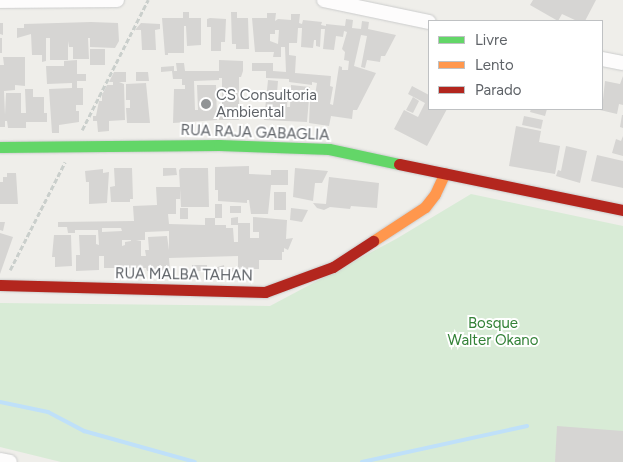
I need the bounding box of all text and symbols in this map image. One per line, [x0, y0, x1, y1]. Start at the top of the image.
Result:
legend [428, 20, 603, 110]
text: Livre [475, 31, 507, 49]
text: Lento [475, 56, 514, 74]
text: Parado [475, 81, 521, 99]
place label: CS Consultoria Ambiental [216, 86, 317, 121]
marker: CS Consultoria Ambiental [200, 98, 212, 110]
street label: RUA RAJA GABAGLIA [180, 121, 330, 145]
street label: RUA MALBA TAHAN [115, 265, 253, 285]
park label: Bosque Walter Okano [448, 314, 538, 349]

